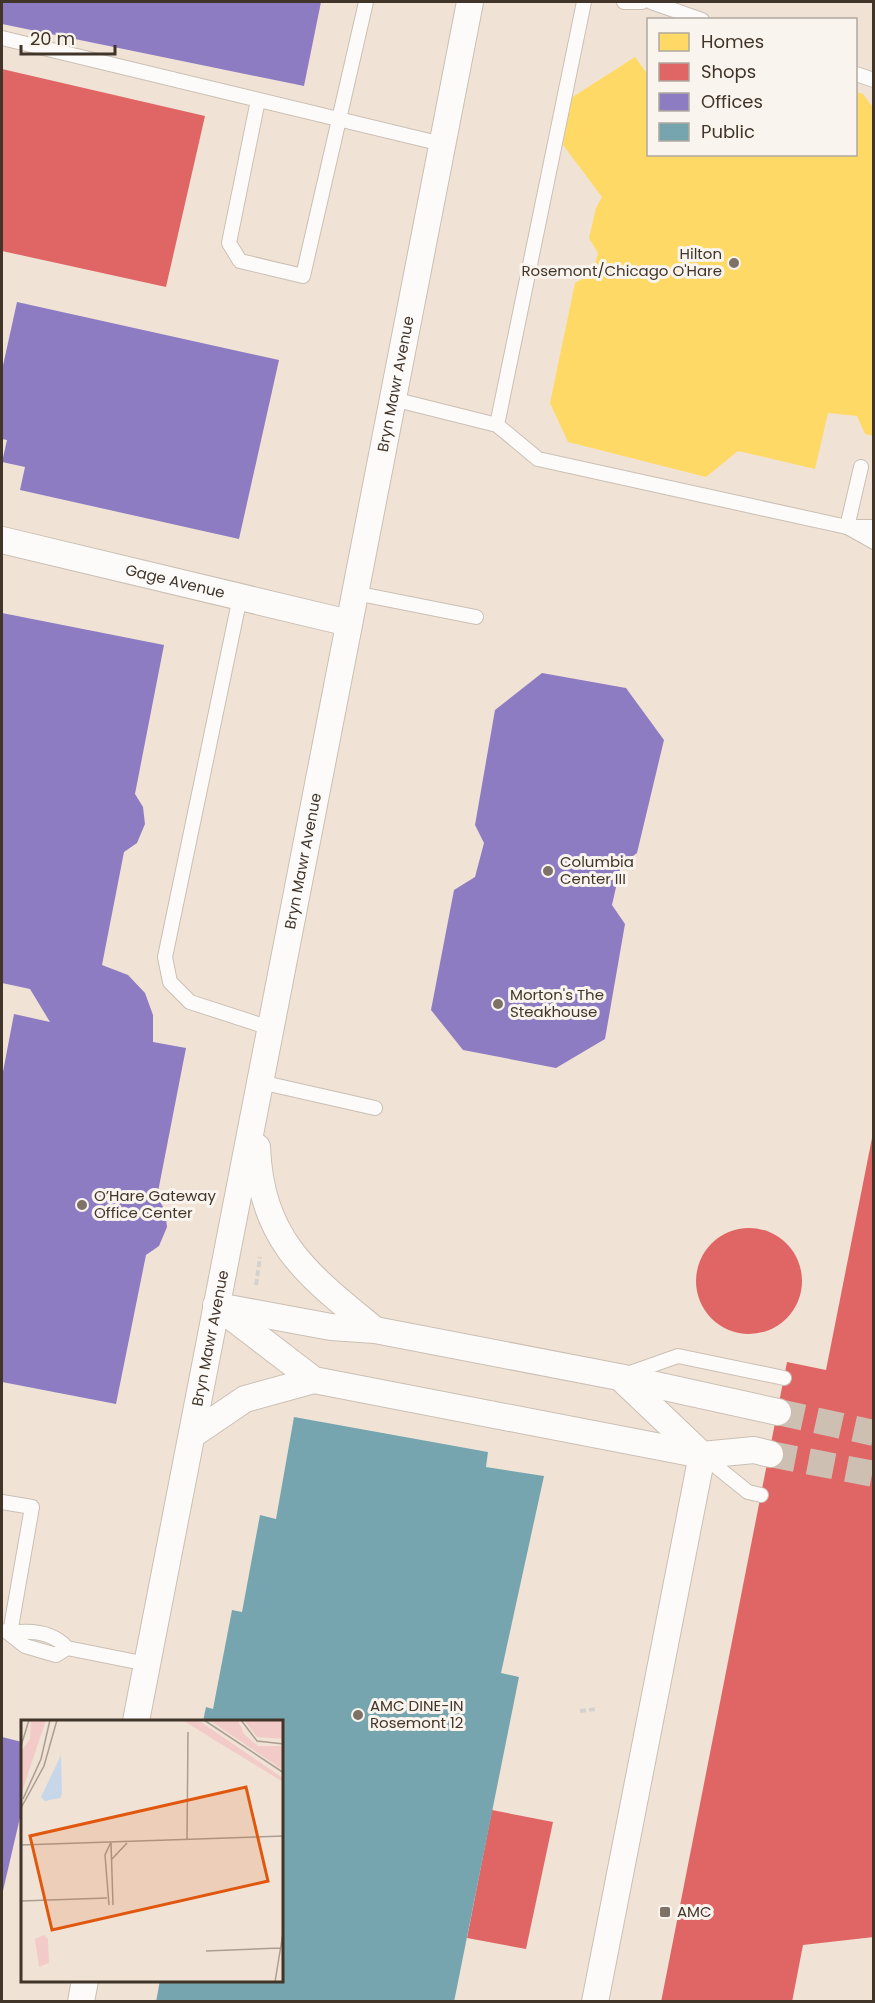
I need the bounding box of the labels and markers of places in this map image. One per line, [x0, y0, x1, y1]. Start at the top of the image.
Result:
place label: Hilton Rosemont/Chicago O'Hare [521, 243, 722, 281]
marker: Hilton Rosemont/Chicago O'Hare [727, 256, 741, 270]
place label: Columbia Center III [560, 851, 634, 889]
marker: Columbia Center III [541, 864, 555, 878]
place label: Morton's The Steakhouse [510, 984, 604, 1022]
marker: Morton's The Steakhouse [491, 997, 505, 1011]
place label: O’Hare Gateway Office Center [94, 1185, 217, 1223]
marker: O’Hare Gateway Office Center [75, 1198, 89, 1212]
place label: AMC DINE-IN Rosemont 12 [370, 1695, 464, 1733]
marker: AMC DINE-IN Rosemont 12 [351, 1708, 365, 1722]
place label: AMC [677, 1901, 712, 1922]
marker: AMC [658, 1905, 672, 1919]

